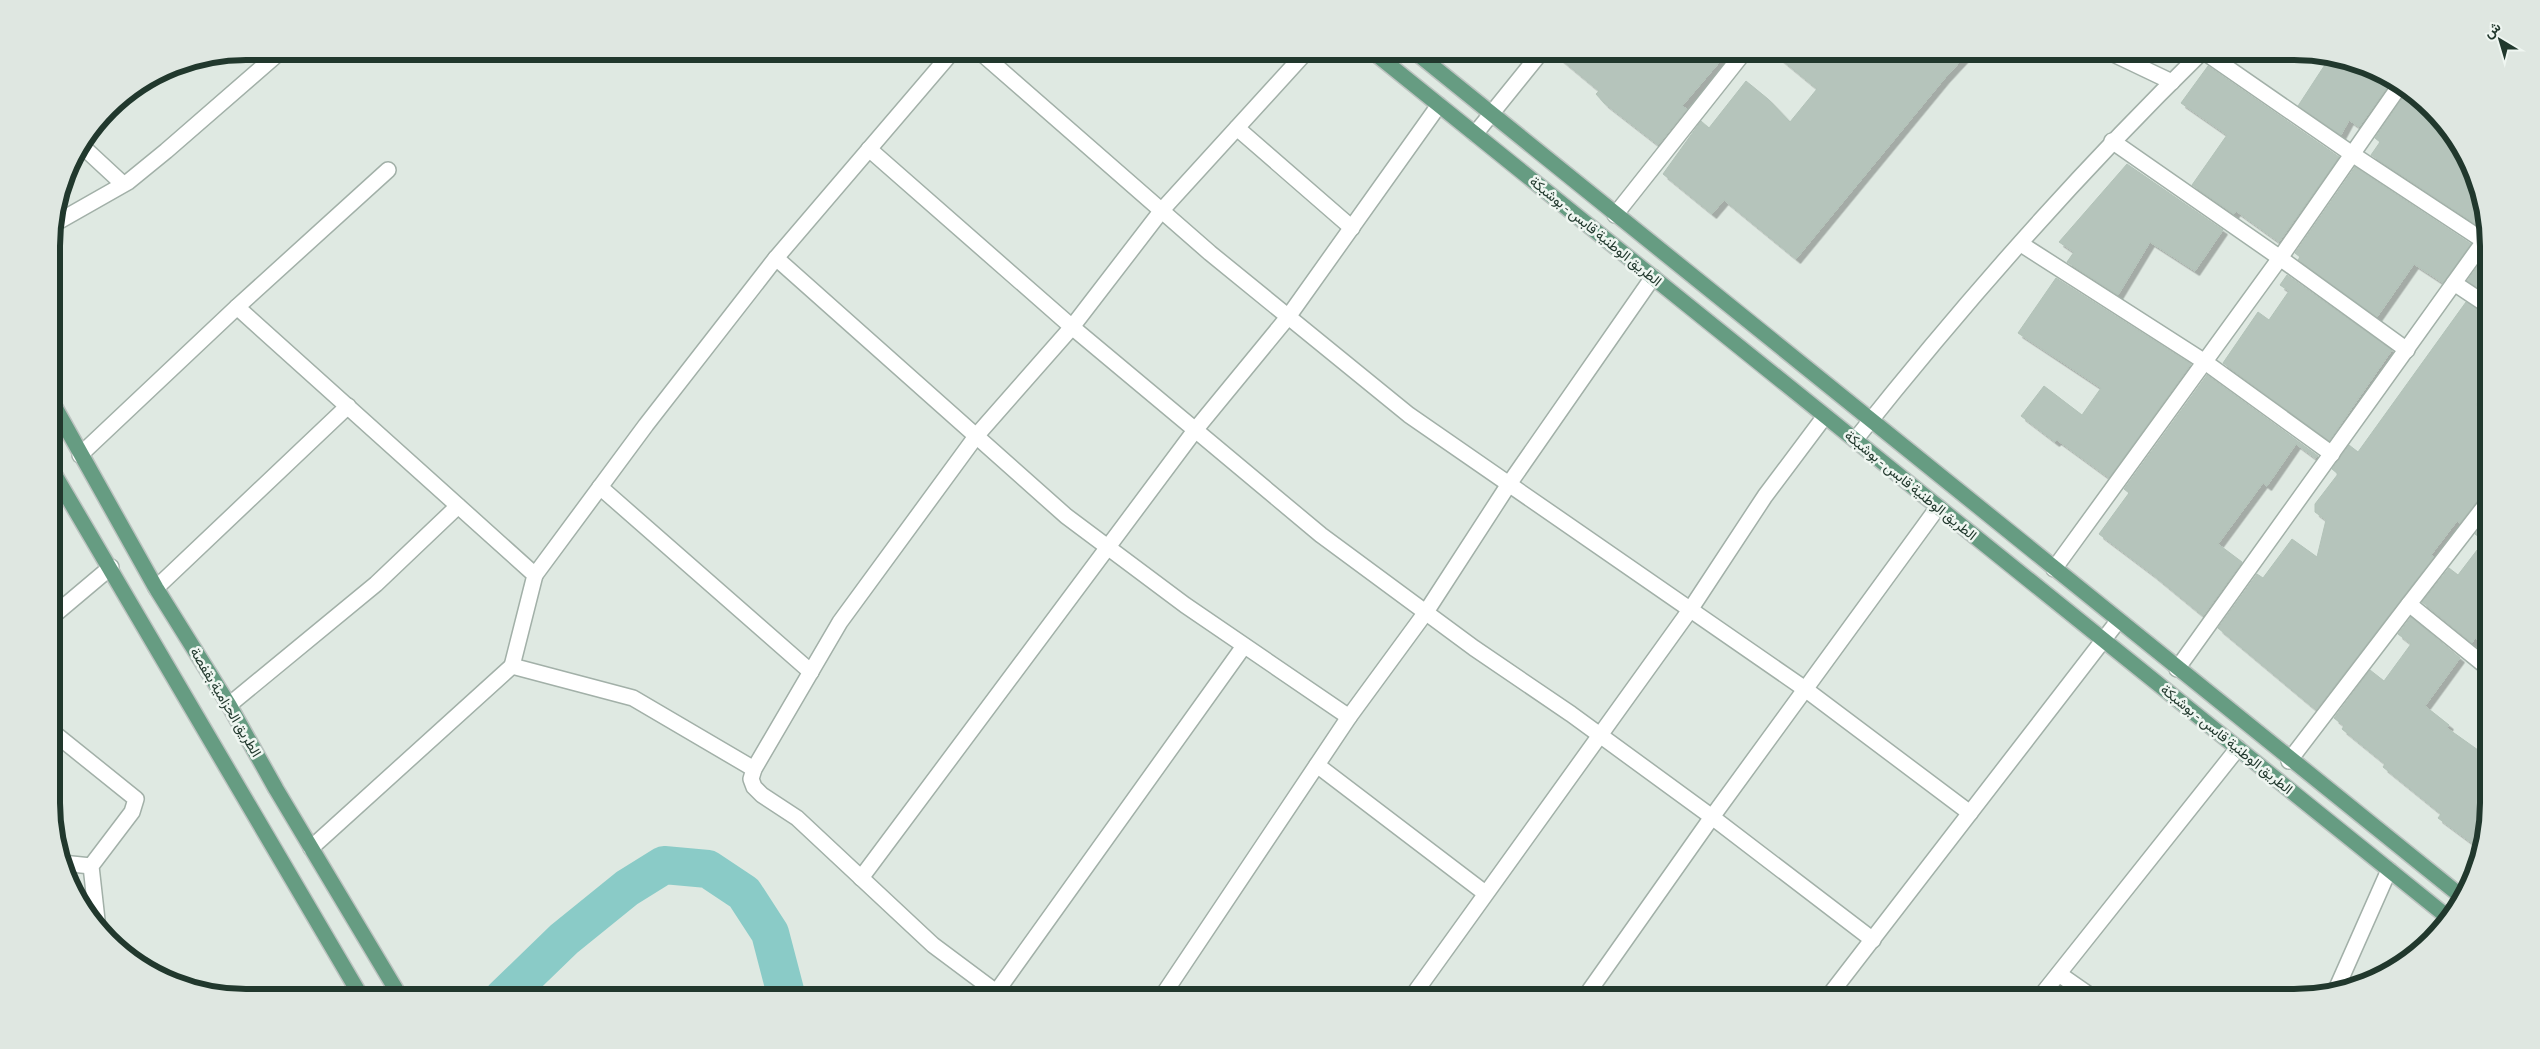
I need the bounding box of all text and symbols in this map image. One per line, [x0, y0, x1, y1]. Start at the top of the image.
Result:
north arrow [2475, 15, 2525, 65]
text: ش [2480, 17, 2506, 44]
street label: الطريق الوطنية قابس - بوشبكة [1525, 172, 1666, 291]
street label: الطريق الوطنية قابس - بوشبكة [1840, 426, 1981, 545]
street label: الطريق الحزامية بقفصة [184, 644, 266, 761]
street label: الطريق الوطنية قابس - بوشبكة [2156, 680, 2297, 799]

